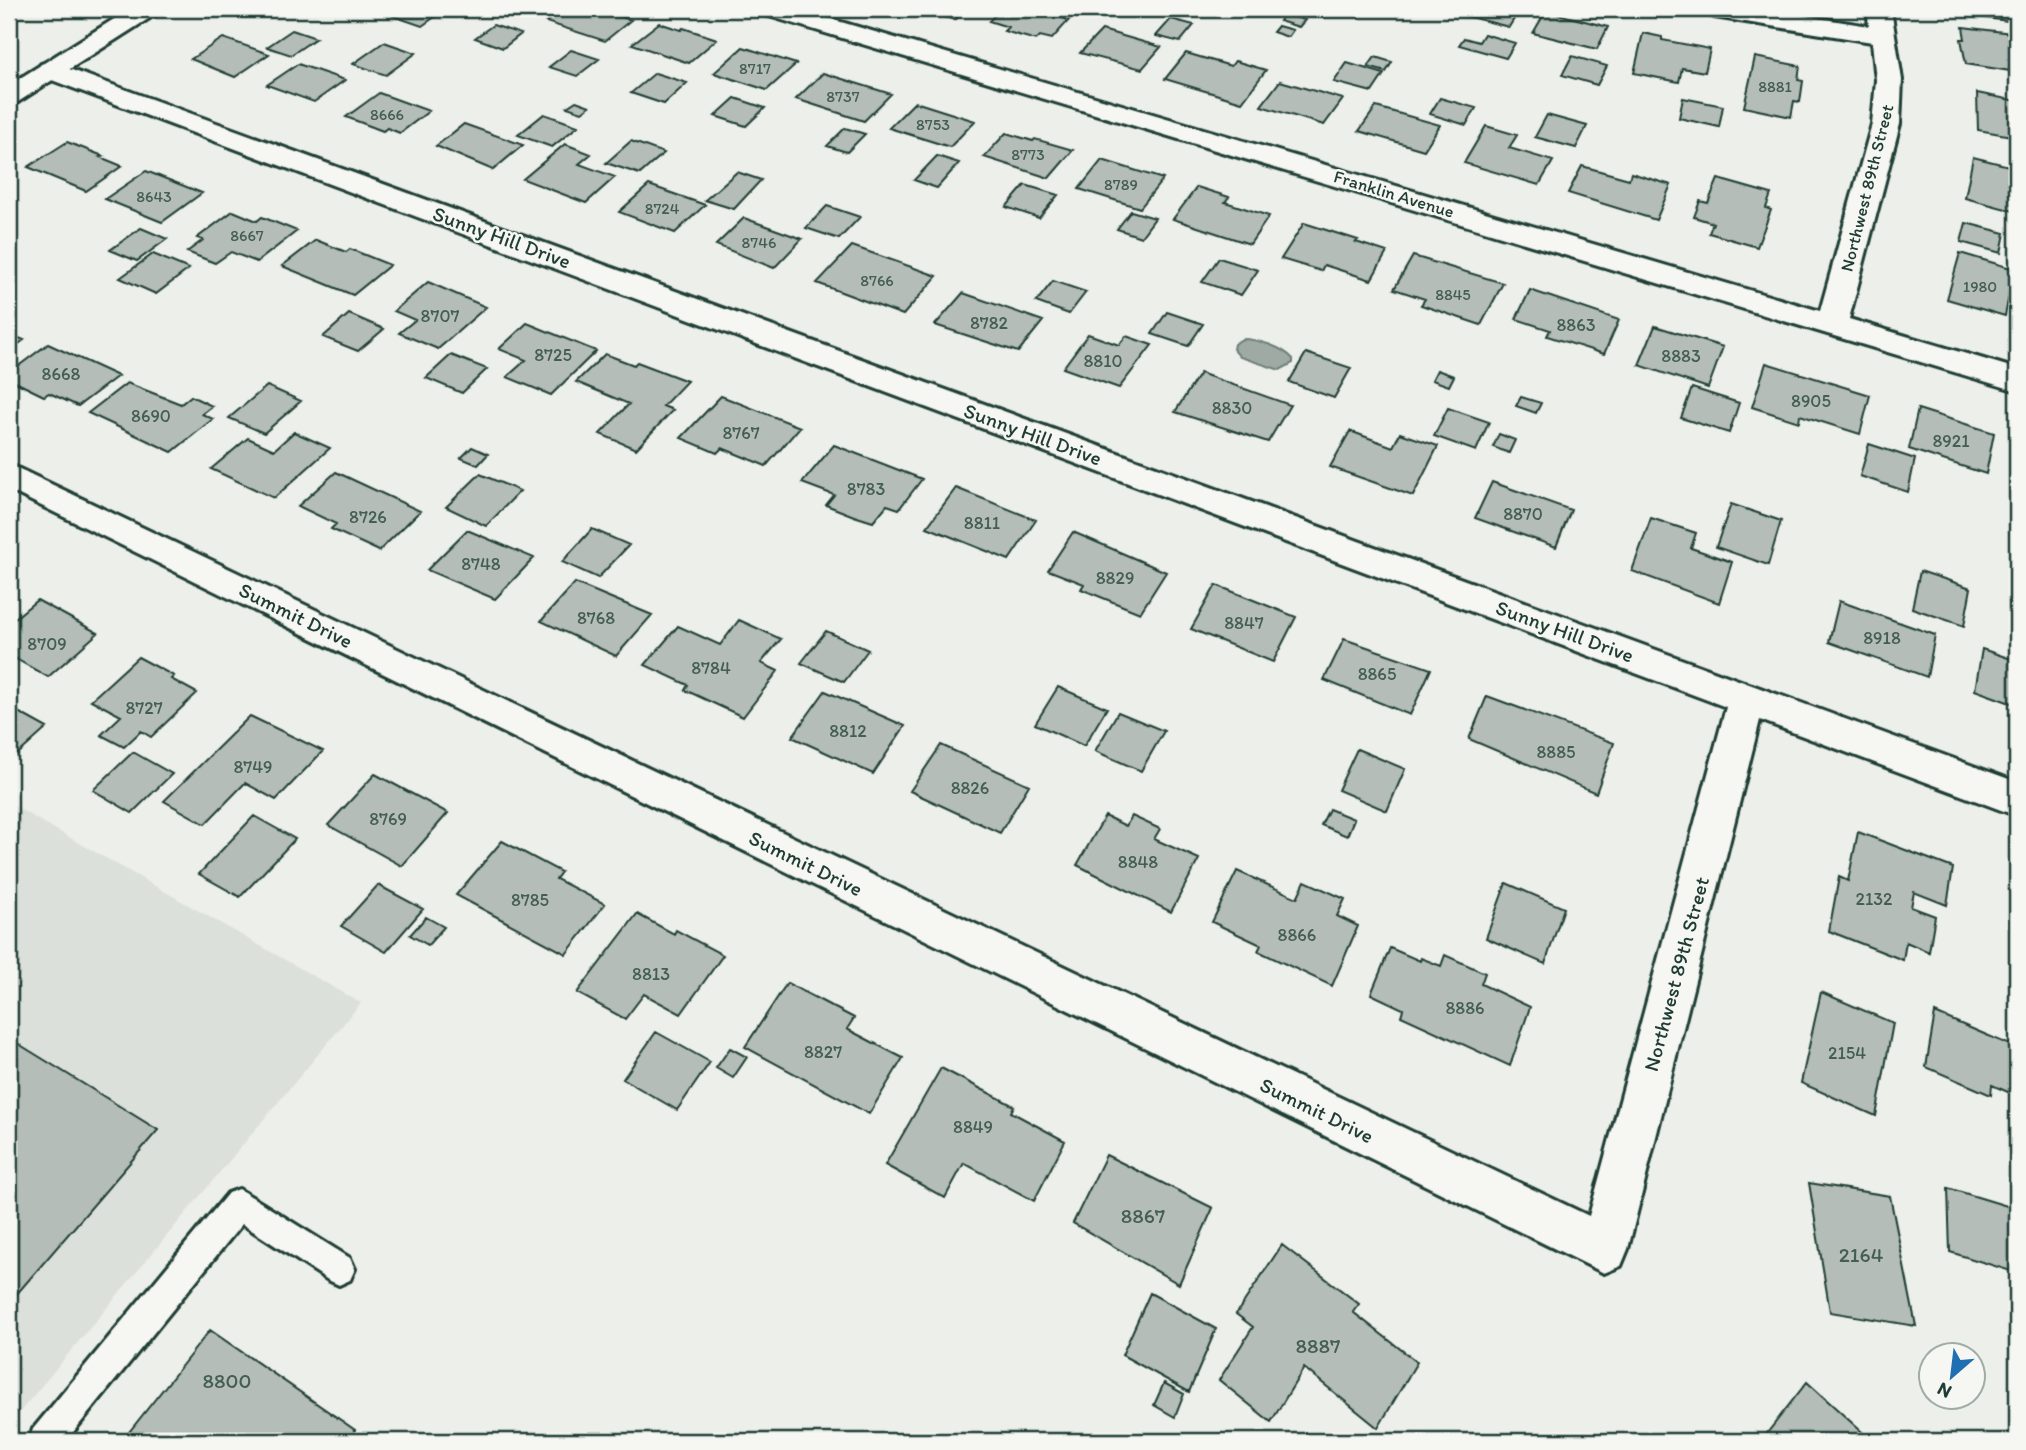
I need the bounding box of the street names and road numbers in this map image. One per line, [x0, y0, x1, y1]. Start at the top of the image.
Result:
street label: Northwest 89th Street [1836, 102, 1898, 274]
street label: Franklin Avenue [1331, 165, 1457, 223]
street label: Sunny Hill Drive [430, 200, 574, 274]
street label: Sunny Hill Drive [961, 397, 1105, 471]
street label: Summit Drive [235, 577, 357, 653]
street label: Sunny Hill Drive [1493, 594, 1637, 668]
street label: Summit Drive [745, 825, 867, 901]
street label: Northwest 89th Street [1638, 874, 1714, 1074]
street label: Summit Drive [1256, 1072, 1378, 1148]

